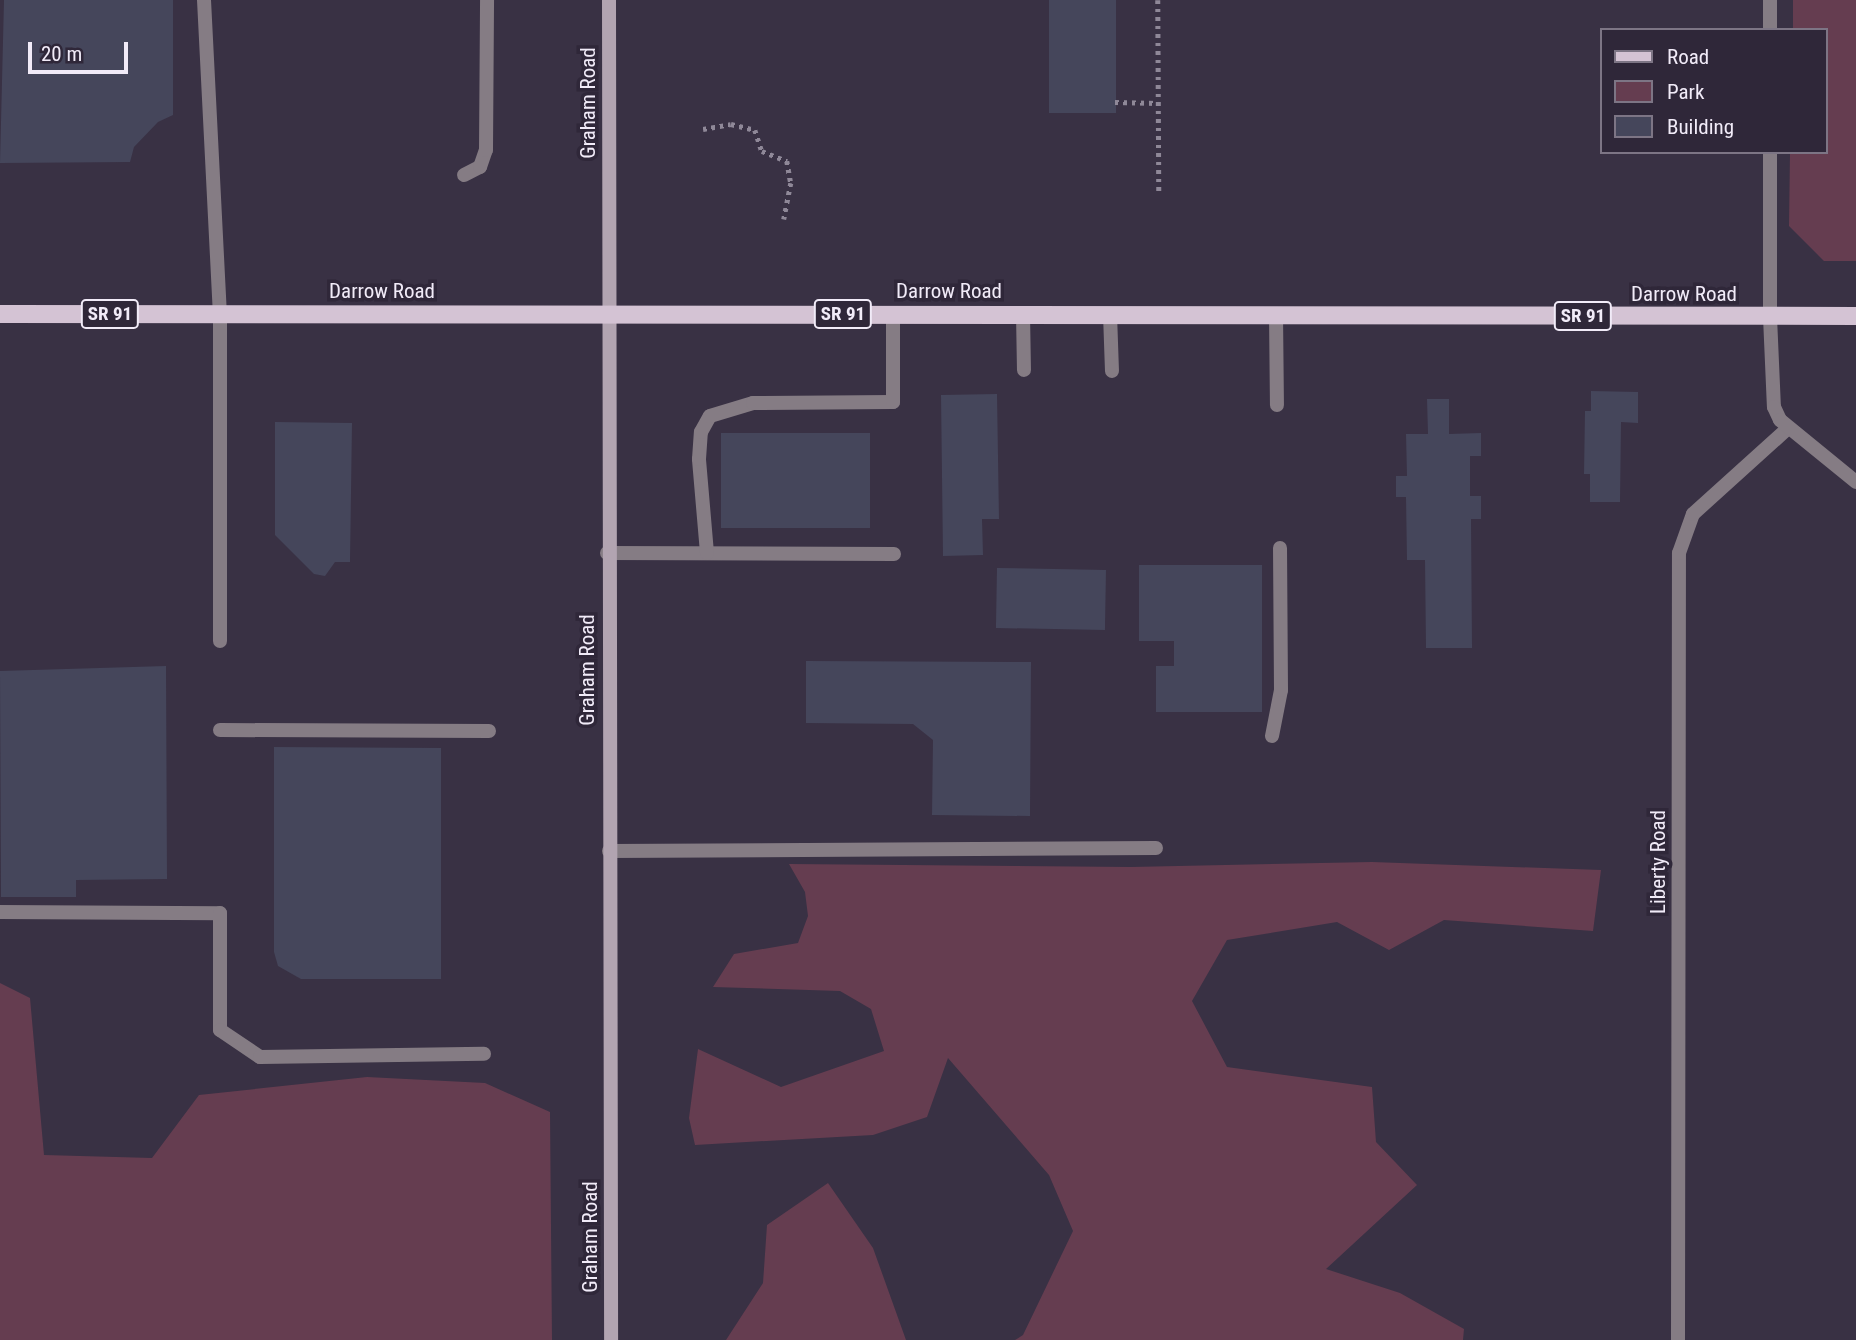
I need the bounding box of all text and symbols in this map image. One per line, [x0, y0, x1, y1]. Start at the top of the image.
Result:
scale bar [32, 28, 131, 72]
legend [1601, 28, 1828, 154]
text: 20 m [41, 42, 82, 66]
text: Road [1667, 45, 1709, 69]
street label: Graham Road [575, 47, 601, 159]
text: Park [1667, 80, 1704, 104]
text: Building [1667, 115, 1734, 139]
street label: Darrow Road [329, 278, 435, 304]
street label: Darrow Road [896, 278, 1002, 304]
street label: Darrow Road [1631, 281, 1737, 307]
road number: SR 91 [80, 298, 140, 330]
road number: SR 91 [813, 298, 873, 330]
road number: SR 91 [1553, 300, 1613, 332]
street label: Graham Road [574, 614, 600, 726]
street label: Liberty Road [1645, 810, 1671, 914]
street label: Graham Road [577, 1181, 603, 1293]

